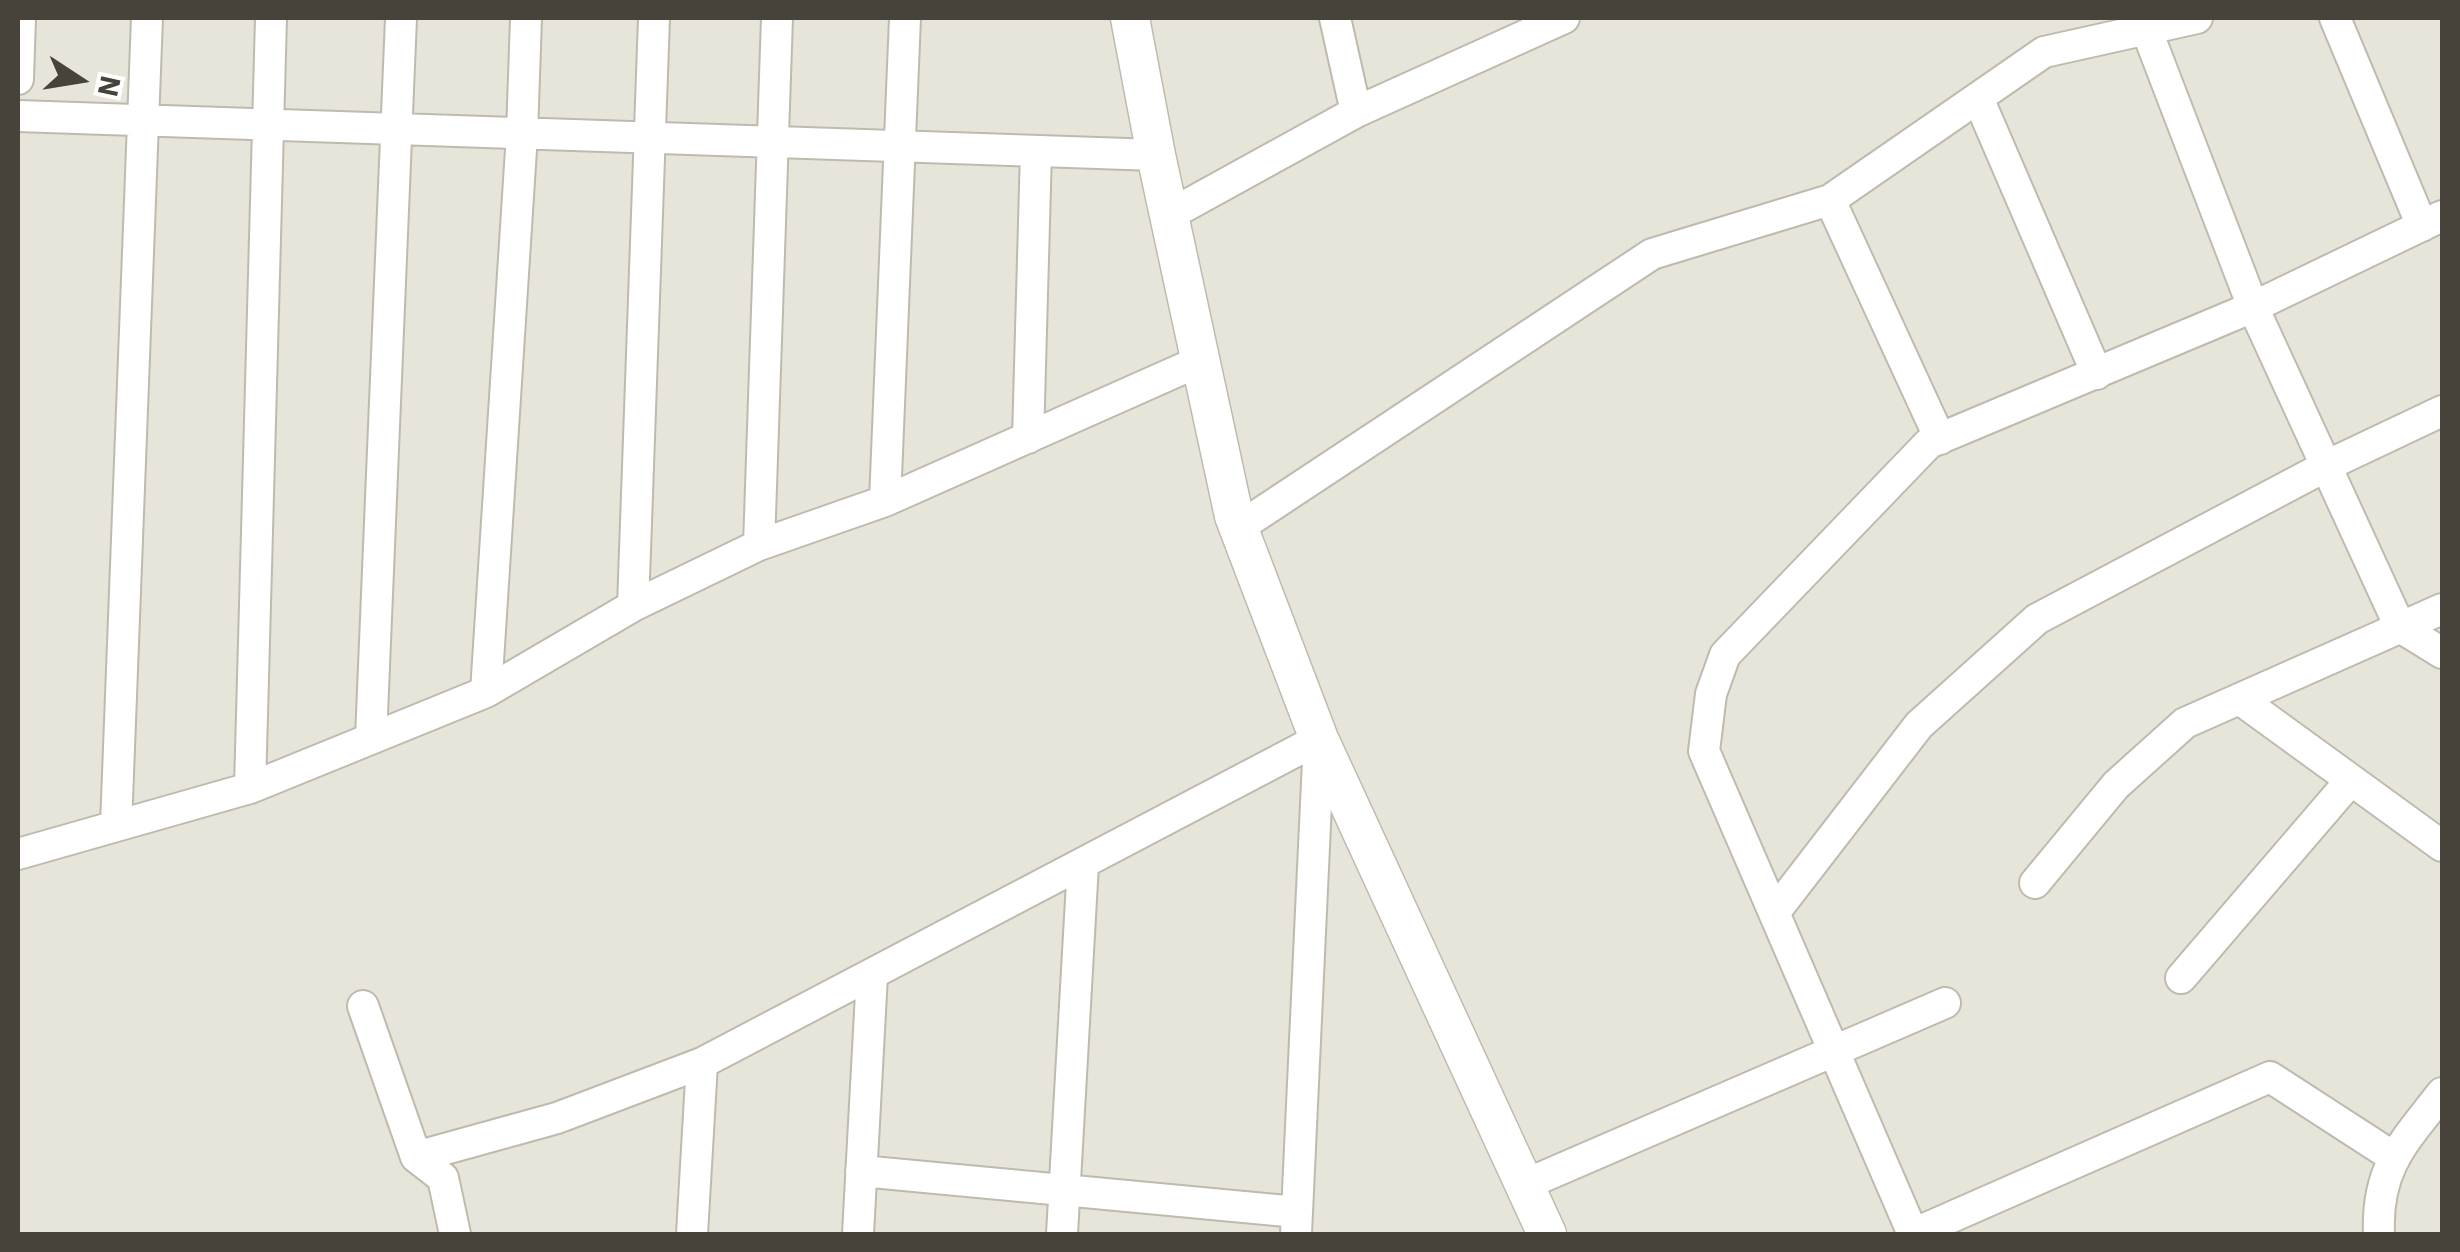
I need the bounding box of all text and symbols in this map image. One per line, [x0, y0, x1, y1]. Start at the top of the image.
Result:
north arrow [30, 30, 130, 130]
text: N [90, 73, 130, 100]

